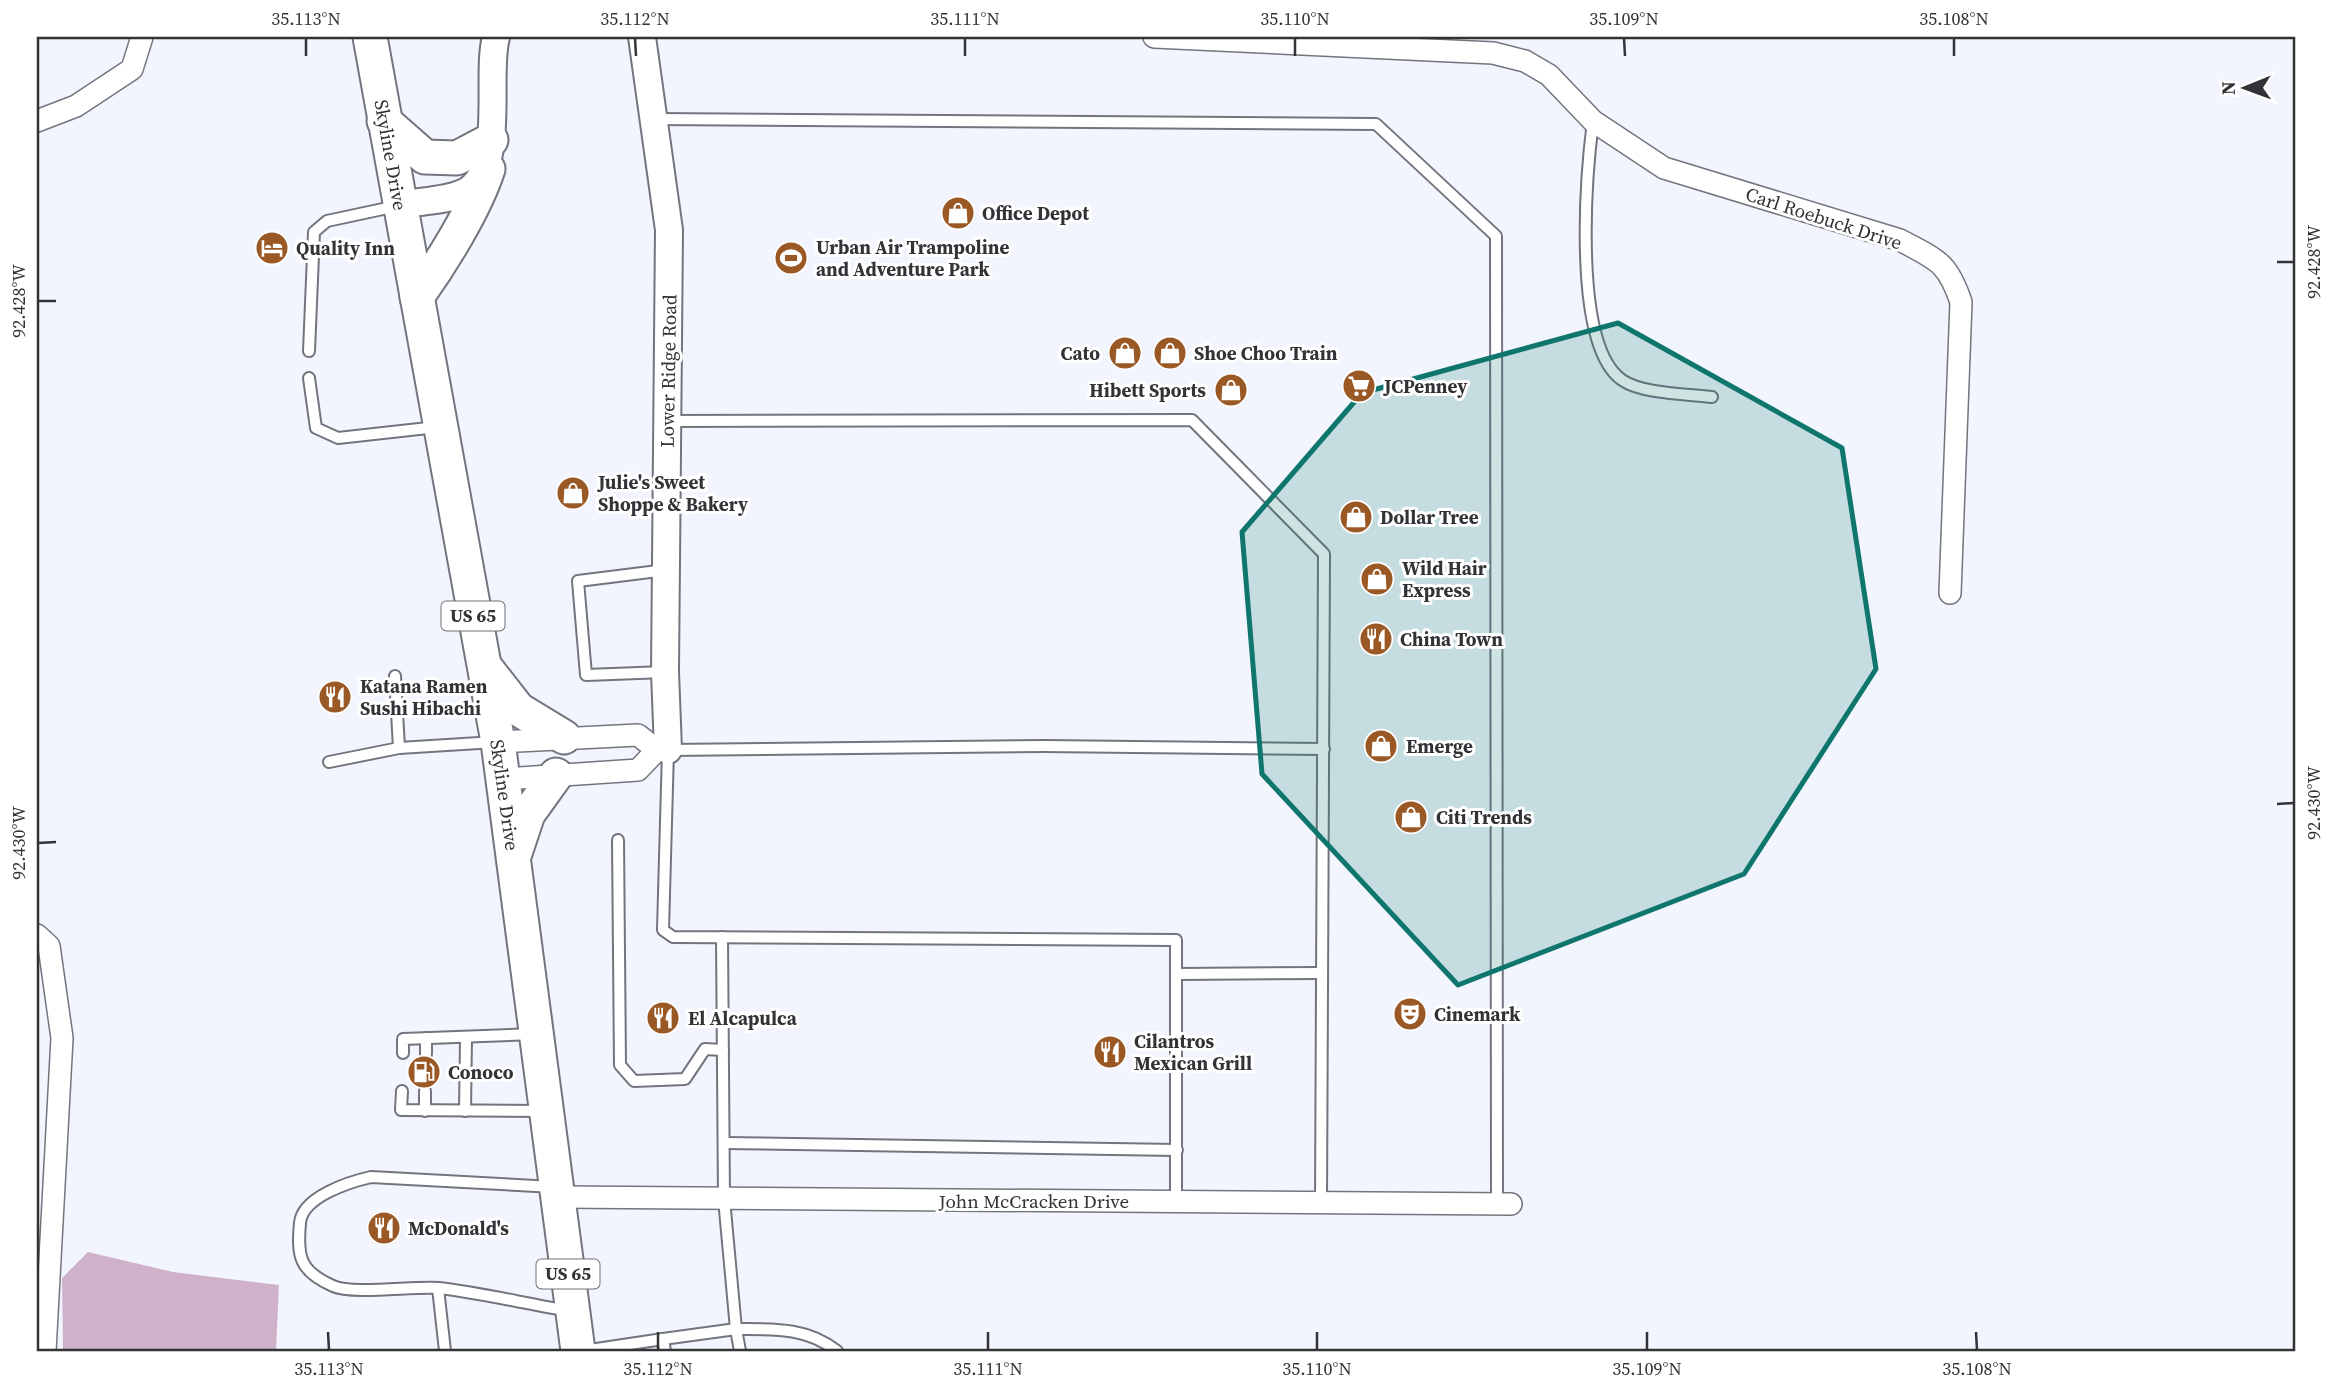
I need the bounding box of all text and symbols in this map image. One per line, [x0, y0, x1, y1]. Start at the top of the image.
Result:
text: 35.113°N [271, 6, 341, 31]
text: 35.112°N [600, 6, 670, 31]
text: 35.111°N [930, 6, 1000, 31]
text: 35.110°N [1260, 6, 1330, 31]
text: 35.109°N [1589, 6, 1659, 31]
text: 35.108°N [1919, 6, 1989, 31]
north arrow [2210, 52, 2280, 122]
text: N [2215, 81, 2241, 95]
street label: Skyline Drive [368, 98, 414, 212]
street label: Carl Roebuck Drive [1742, 180, 1906, 256]
shop icon: Office Depot [939, 194, 977, 232]
place label: Office Depot [982, 200, 1089, 226]
text: 92.428°W [2301, 225, 2326, 299]
hotel icon: Quality Inn [253, 229, 291, 267]
place label: Urban Air Trampoline and Adventure Park [816, 234, 1009, 282]
place label: Quality Inn [296, 235, 395, 261]
sports icon: Urban Air Trampoline and Adventure Park [772, 239, 810, 277]
text: 92.428°W [6, 264, 31, 338]
street label: Lower Ridge Road [654, 294, 682, 448]
shop icon: Cato [1106, 334, 1144, 372]
shop icon: Shoe Choo Train [1151, 334, 1189, 372]
place label: Cato [1061, 340, 1100, 366]
place label: Shoe Choo Train [1194, 340, 1338, 366]
supermarket icon: JCPenney [1340, 367, 1378, 405]
shop icon: Hibett Sports [1212, 371, 1250, 409]
place label: JCPenney [1383, 373, 1468, 399]
place label: Hibett Sports [1089, 377, 1206, 403]
place label: Julie's Sweet Shoppe & Bakery [597, 469, 749, 517]
shop icon: Julie's Sweet Shoppe & Bakery [554, 474, 592, 512]
shop icon: Dollar Tree [1337, 498, 1375, 536]
place label: Dollar Tree [1380, 504, 1479, 530]
place label: Wild Hair Express [1402, 555, 1487, 603]
shop icon: Wild Hair Express [1358, 560, 1396, 598]
road number: US 65 [442, 602, 504, 630]
restaurant icon: China Town [1357, 620, 1395, 658]
place label: China Town [1400, 626, 1503, 652]
place label: Katana Ramen Sushi Hibachi [360, 673, 488, 721]
restaurant icon: Katana Ramen Sushi Hibachi [316, 678, 354, 716]
shop icon: Emerge [1362, 727, 1400, 765]
place label: Emerge [1406, 733, 1473, 759]
street label: Skyline Drive [484, 738, 526, 852]
text: 92.430°W [2301, 766, 2326, 840]
shop icon: Citi Trends [1392, 798, 1430, 836]
place label: Citi Trends [1436, 804, 1532, 830]
text: 92.430°W [6, 806, 31, 880]
theatre icon: Cinemark [1391, 995, 1429, 1033]
restaurant icon: El Alcapulca [644, 999, 682, 1037]
place label: Cinemark [1434, 1001, 1521, 1027]
place label: El Alcapulca [688, 1005, 798, 1031]
place label: Cilantros Mexican Grill [1134, 1028, 1252, 1076]
restaurant icon: Cilantros Mexican Grill [1091, 1033, 1129, 1071]
fuel station icon: Conoco [405, 1053, 443, 1091]
place label: Conoco [448, 1059, 514, 1085]
street label: John McCracken Drive [938, 1188, 1129, 1214]
restaurant icon: McDonald's [365, 1209, 403, 1247]
place label: McDonald's [408, 1215, 509, 1241]
road number: US 65 [536, 1260, 600, 1288]
text: 35.113°N [294, 1356, 364, 1381]
text: 35.112°N [623, 1356, 693, 1381]
text: 35.111°N [953, 1356, 1023, 1381]
text: 35.110°N [1282, 1356, 1352, 1381]
text: 35.109°N [1612, 1356, 1682, 1381]
text: 35.108°N [1942, 1356, 2012, 1381]

